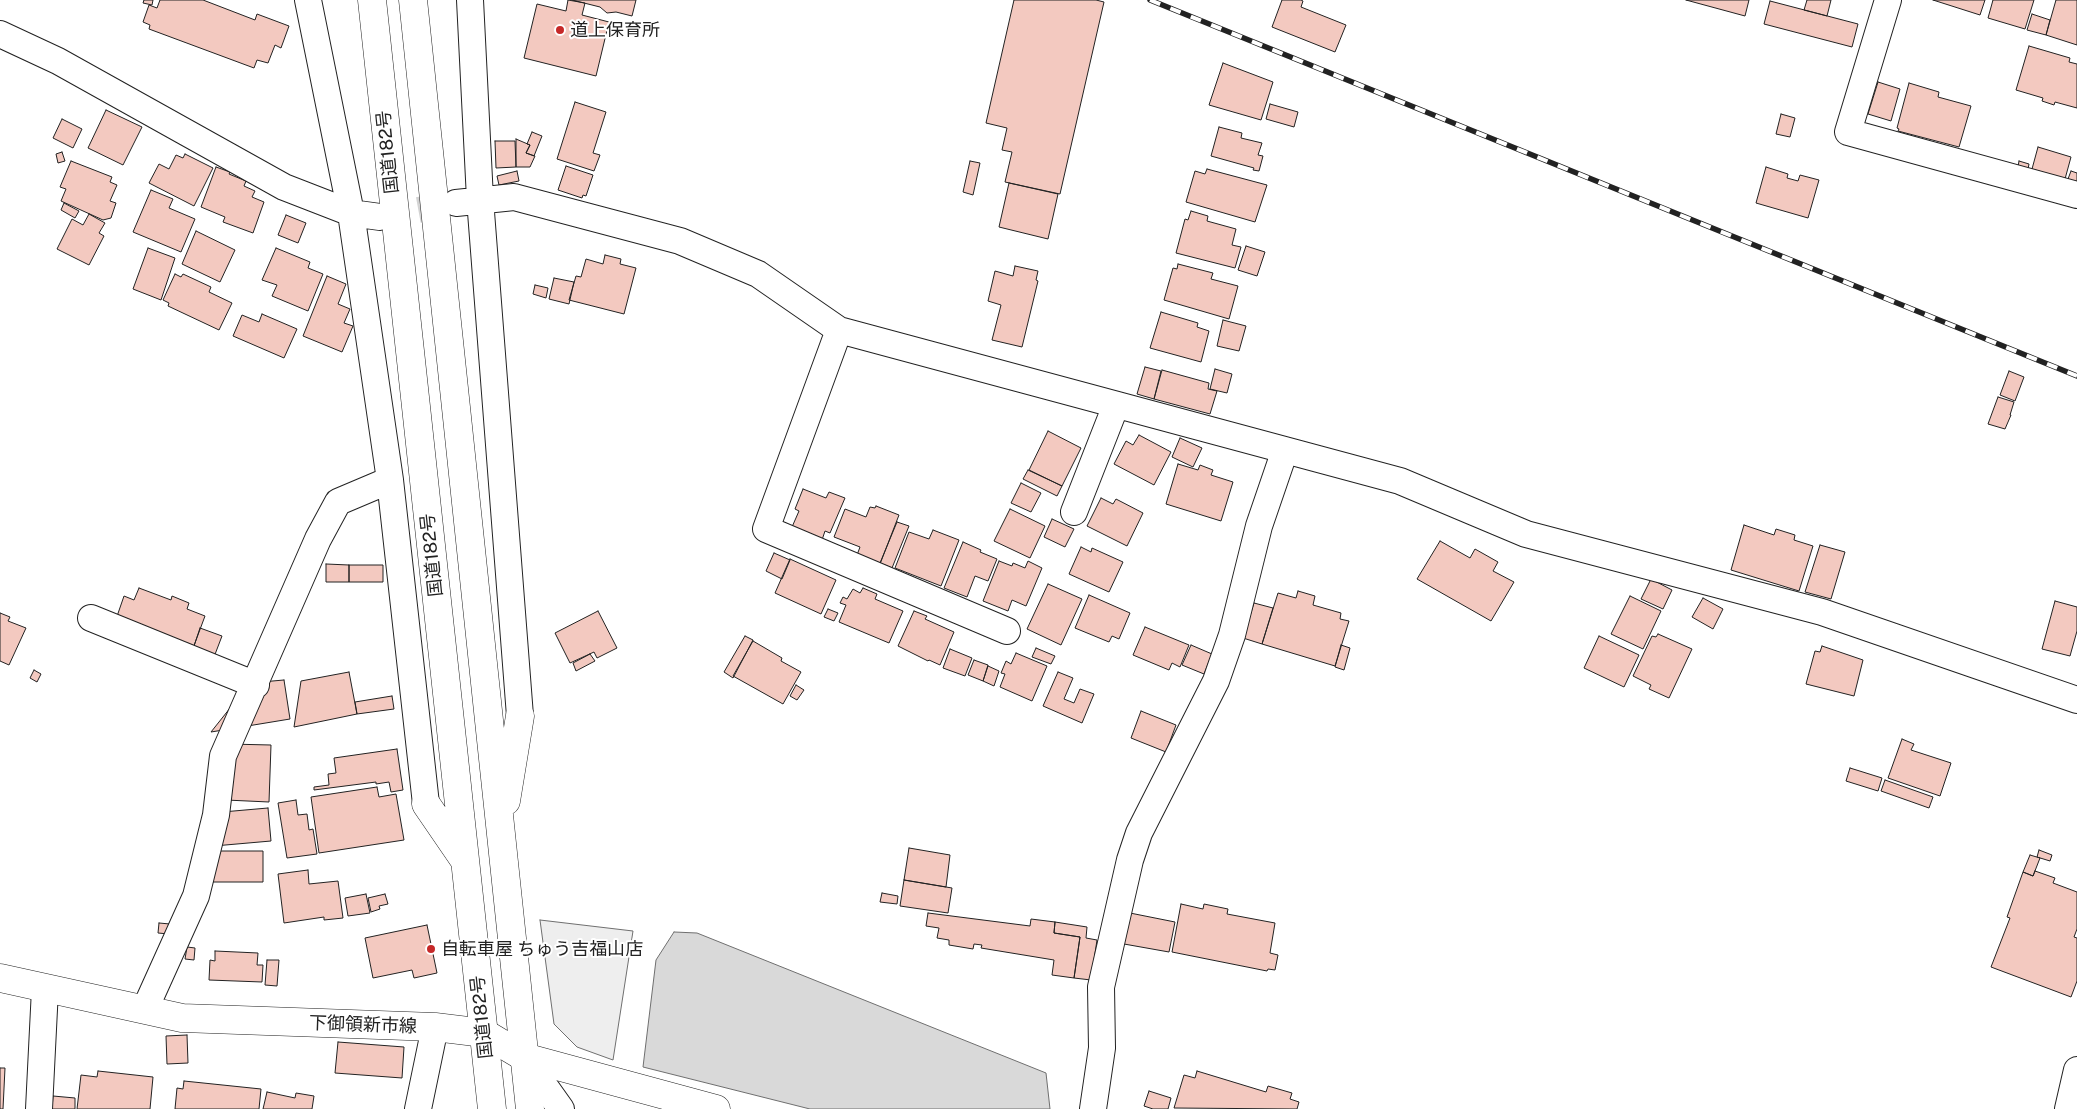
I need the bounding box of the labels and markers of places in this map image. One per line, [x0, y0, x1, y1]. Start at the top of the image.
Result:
place label: 道上保育所 [570, 19, 660, 41]
marker: 道上保育所 [554, 24, 566, 36]
place label: 自転車屋 ちゅう吉福山店 [441, 938, 643, 960]
marker: 自転車屋 ちゅう吉福山店 [425, 943, 437, 955]

